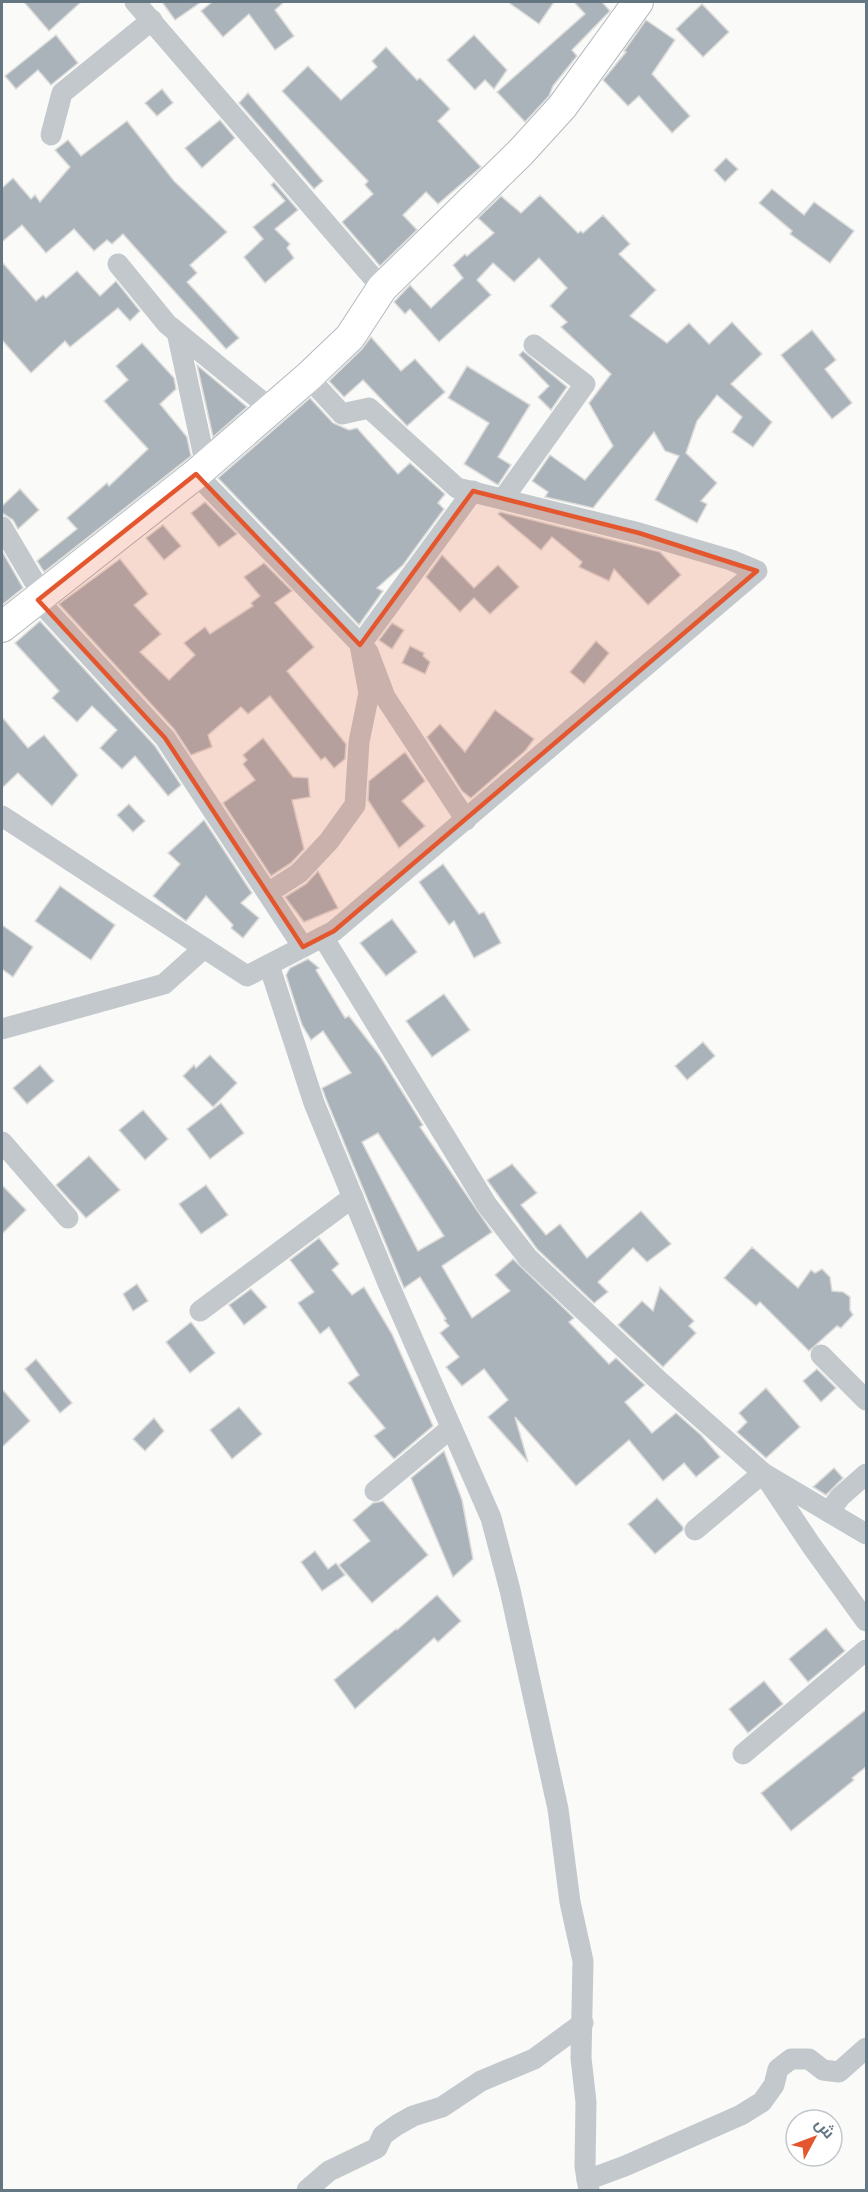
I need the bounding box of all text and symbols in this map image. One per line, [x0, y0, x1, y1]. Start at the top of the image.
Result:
north arrow [784, 2108, 844, 2168]
text: ش [810, 2114, 840, 2143]

